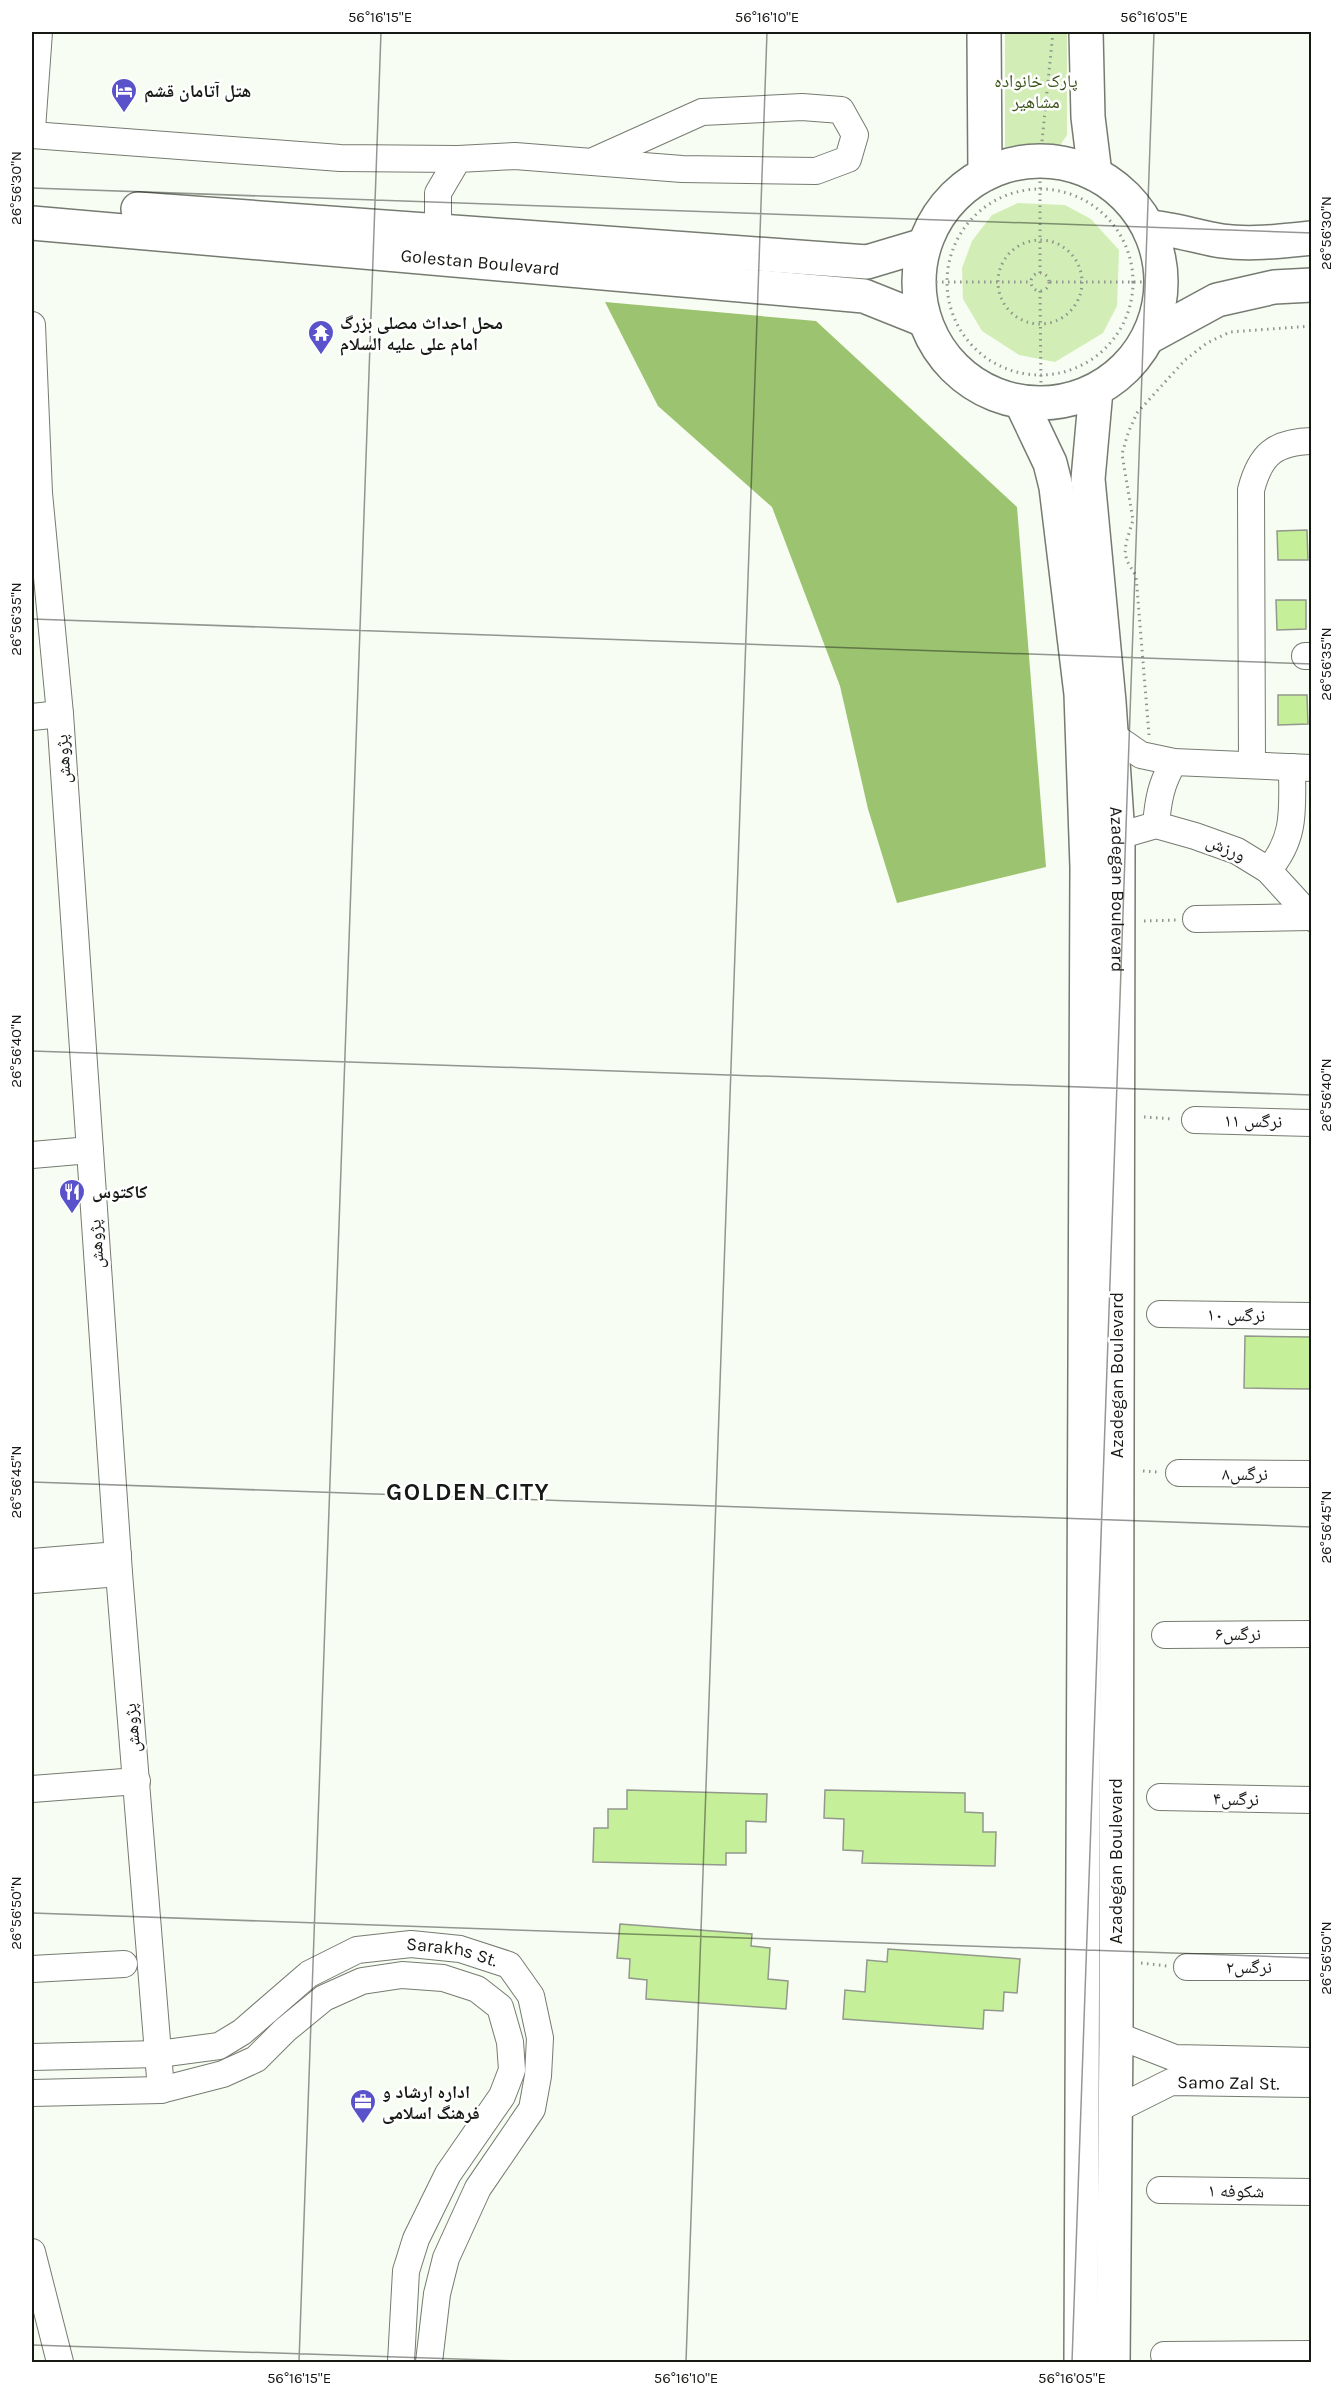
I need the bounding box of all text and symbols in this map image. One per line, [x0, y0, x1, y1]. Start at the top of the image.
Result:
text: 56°16'15"E [348, 8, 412, 26]
text: 56°16'10"E [735, 8, 799, 26]
text: 56°16'05"E [1120, 8, 1188, 26]
park label: پارک خانواده مشاهیر [994, 70, 1078, 113]
hotel icon: هتل آتامان قشم [109, 76, 139, 114]
place label: هتل آتامان قشم [144, 80, 251, 103]
text: 26°56'30"N [7, 151, 25, 225]
text: 26°56'30"N [1317, 196, 1335, 270]
street label: Golestan Boulevard [400, 244, 561, 280]
place label: محل احداث مصلی بزرگ امام علی علیه السلام [340, 312, 503, 356]
temple icon: محل احداث مصلی بزرگ امام علی علیه السلام [306, 318, 336, 356]
text: 26°56'35"N [7, 582, 25, 656]
text: 26°56'35"N [1317, 627, 1335, 701]
street label: پژوهش [50, 734, 76, 784]
street label: Azadegan Boulevard [1105, 805, 1129, 973]
street label: ورزش [1203, 830, 1249, 866]
text: 26°56'40"N [7, 1014, 25, 1088]
text: 26°56'40"N [1317, 1058, 1335, 1132]
street label: نرگس ۱۱ [1224, 1109, 1282, 1133]
restaurant icon: کاکتوس [57, 1177, 87, 1215]
place label: کاکتوس [92, 1181, 148, 1203]
street label: پژوهش [83, 1219, 109, 1269]
street label: Azadegan Boulevard [1106, 1292, 1128, 1458]
street label: نرگس ۱۰ [1207, 1303, 1265, 1327]
text: 26°56'45"N [7, 1445, 25, 1519]
street label: نرگس۸ [1222, 1463, 1268, 1485]
district label: GOLDEN CITY [386, 1478, 550, 1506]
text: 26°56'45"N [1317, 1490, 1335, 1564]
street label: نرگس۶ [1215, 1623, 1261, 1645]
street label: پژوهش [119, 1702, 145, 1754]
street label: Azadegan Boulevard [1105, 1778, 1127, 1944]
street label: نرگس۴ [1213, 1788, 1259, 1810]
text: 26°56'50"N [7, 1876, 25, 1950]
text: 26°56'50"N [1317, 1921, 1335, 1995]
street label: Sarakhs St. [405, 1933, 501, 1972]
street label: نرگس۲ [1226, 1956, 1272, 1978]
street label: Samo Zal St. [1177, 2071, 1280, 2095]
place label: اداره ارشاد و فرهنگ اسلامی [382, 2081, 480, 2124]
office icon: اداره ارشاد و فرهنگ اسلامی [348, 2087, 378, 2125]
street label: شکوفه ۱ [1208, 2180, 1264, 2202]
text: 56°16'15"E [267, 2369, 331, 2387]
text: 56°16'10"E [654, 2369, 718, 2387]
text: 56°16'05"E [1038, 2369, 1106, 2387]

